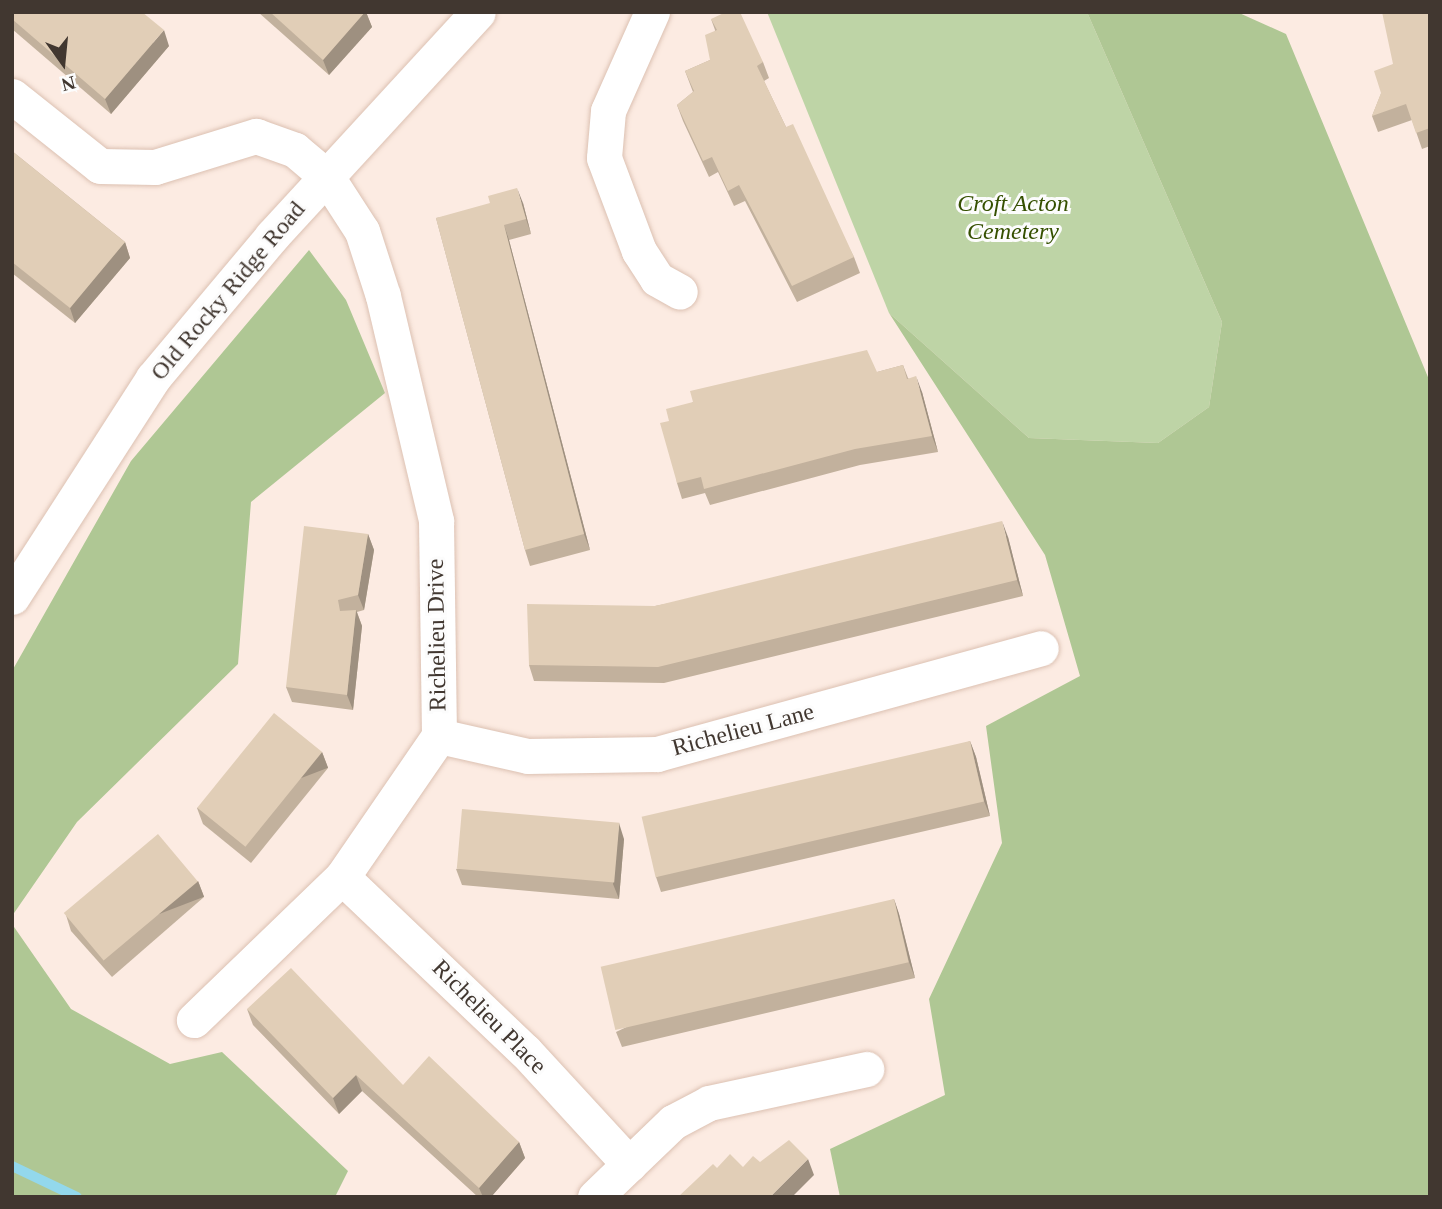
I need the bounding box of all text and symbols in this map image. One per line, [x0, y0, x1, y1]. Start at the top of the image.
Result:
north arrow [28, 28, 98, 98]
text: N [59, 72, 78, 96]
park label: Croft Acton Cemetery [957, 190, 1069, 246]
street label: Old Rocky Ridge Road [145, 196, 311, 386]
street label: Richelieu Drive [421, 558, 453, 712]
street label: Richelieu Lane [669, 697, 817, 763]
street label: Richelieu Place [426, 954, 552, 1080]

